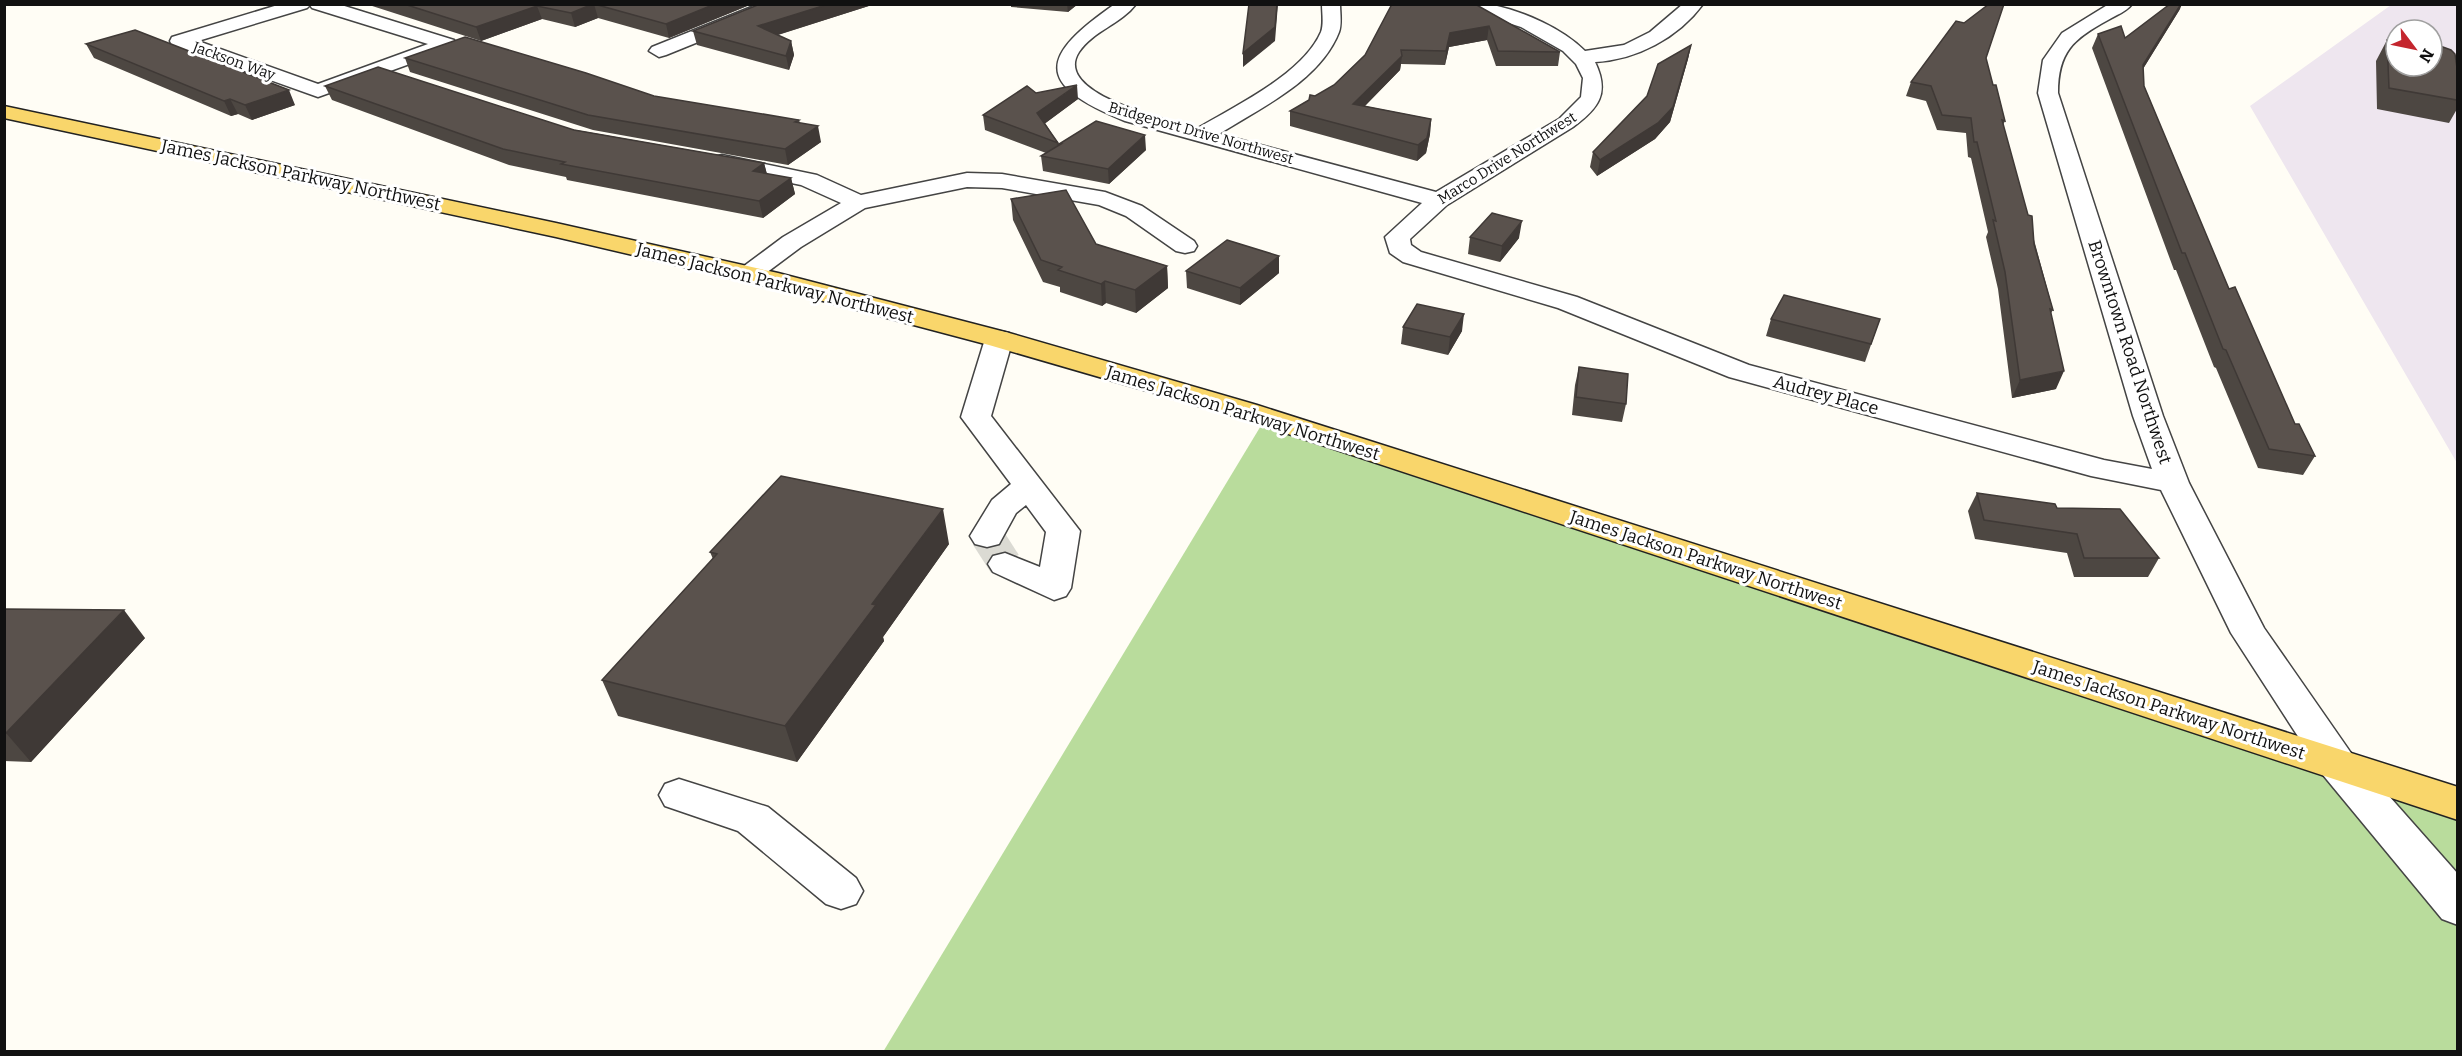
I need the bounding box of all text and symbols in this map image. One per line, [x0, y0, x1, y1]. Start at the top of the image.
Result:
north arrow [2384, 18, 2444, 78]
street label: Jackson Way [189, 37, 278, 84]
text: N [2415, 45, 2438, 66]
street label: Bridgeport Drive Northwest [1106, 98, 1296, 168]
street label: Marco Drive Northwest [1434, 108, 1580, 208]
street label: James Jackson Parkway Northwest [158, 134, 443, 215]
street label: Browntown Road Northwest [2083, 237, 2177, 467]
street label: James Jackson Parkway Northwest [633, 238, 916, 328]
street label: James Jackson Parkway Northwest [1102, 361, 1383, 465]
street label: Audrey Place [1771, 370, 1881, 420]
street label: James Jackson Parkway Northwest [1566, 505, 1845, 615]
street label: James Jackson Parkway Northwest [2029, 655, 2308, 765]

